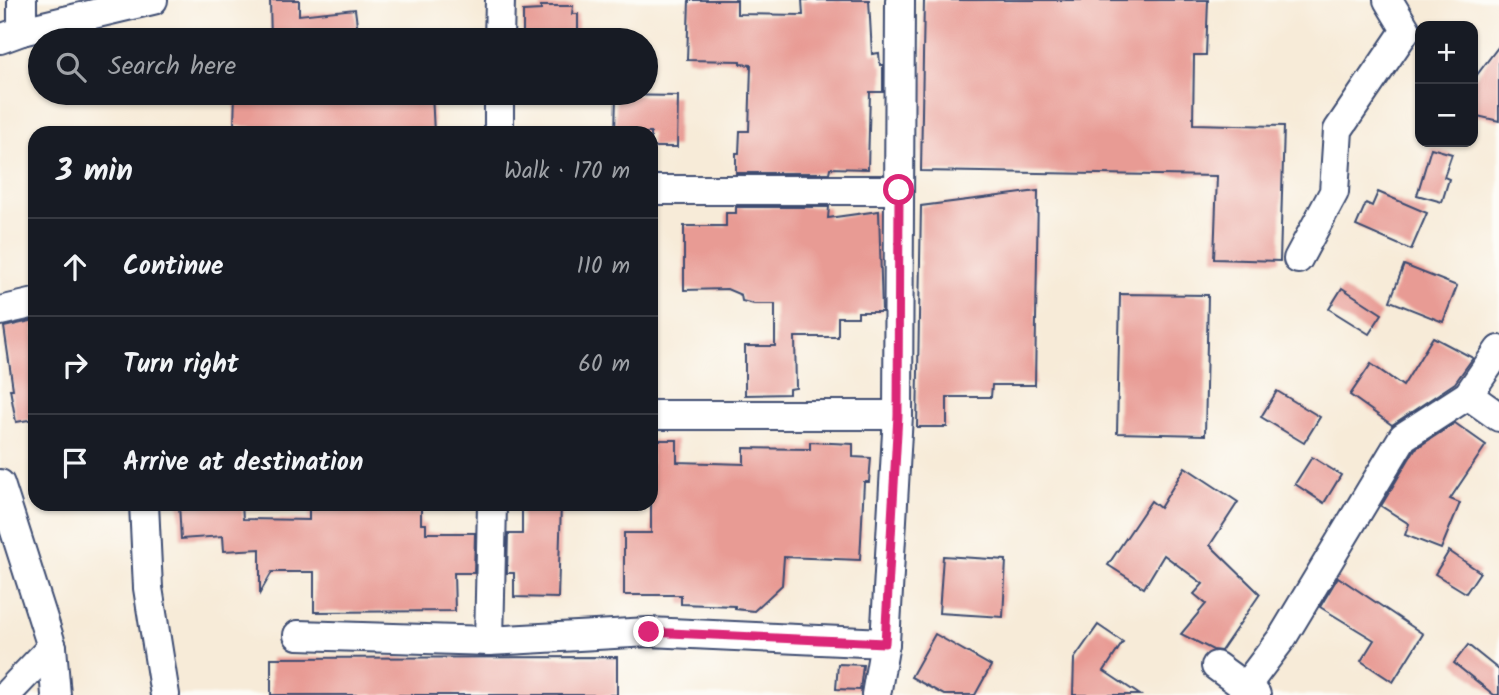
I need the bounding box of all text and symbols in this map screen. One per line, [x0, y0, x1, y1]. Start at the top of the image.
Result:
map controls [1415, 21, 1478, 147]
button: + [1415, 21, 1478, 84]
search box [28, 28, 658, 105]
text: Search here [108, 46, 236, 88]
icon: search [52, 48, 90, 86]
button: − [1415, 84, 1478, 147]
text: 3 min [56, 148, 133, 196]
text: Walk · 170 m [504, 154, 630, 190]
route start [883, 174, 914, 205]
text: Continue [123, 246, 224, 288]
icon: ahead [56, 248, 94, 286]
text: 110 m [577, 249, 630, 285]
text: Turn right [123, 344, 239, 386]
icon: right [56, 346, 94, 384]
text: 60 m [578, 347, 630, 383]
text: Arrive at destination [123, 442, 363, 484]
icon: arrive [56, 444, 94, 482]
route end [633, 616, 664, 647]

